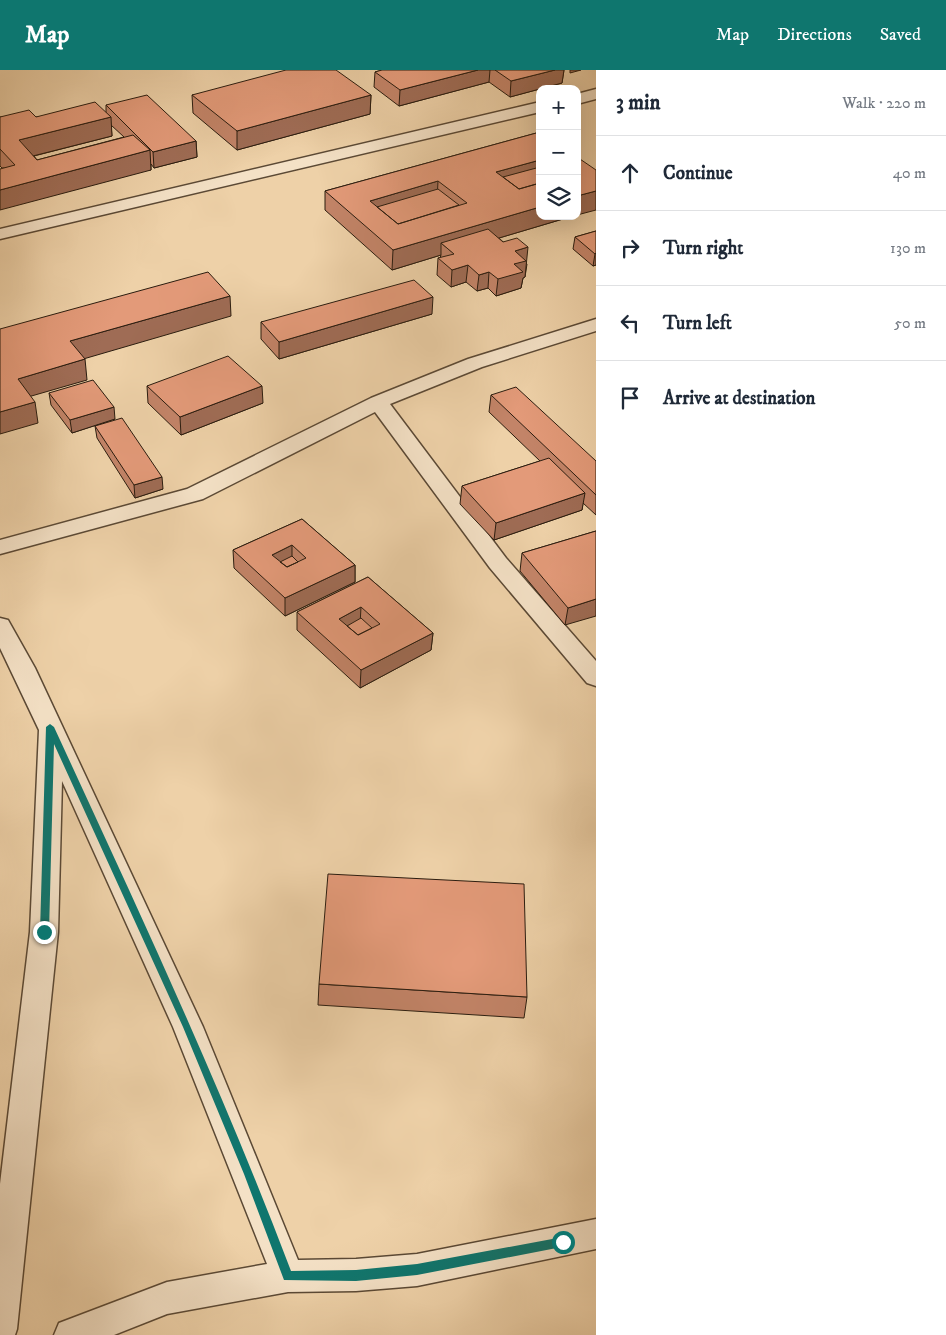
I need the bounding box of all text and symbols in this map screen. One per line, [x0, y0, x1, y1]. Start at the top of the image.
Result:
text: Map [25, 20, 69, 50]
text: Map [716, 24, 749, 46]
text: Directions [777, 24, 852, 46]
text: Saved [880, 24, 921, 46]
map controls [536, 85, 581, 220]
button: + [536, 85, 581, 130]
text: 3 min [616, 90, 661, 116]
text: Walk · 220 m [842, 93, 926, 113]
button: − [536, 130, 581, 175]
icon: ahead [616, 159, 644, 187]
text: Continue [663, 162, 733, 185]
text: 40 m [893, 163, 926, 183]
button: layers [536, 175, 581, 220]
icon: right [616, 234, 644, 262]
text: Turn right [663, 237, 743, 260]
text: 130 m [890, 238, 926, 258]
icon: left [616, 309, 644, 337]
text: Turn left [663, 312, 732, 335]
text: 50 m [894, 313, 926, 333]
icon: arrive [616, 384, 644, 412]
text: Arrive at destination [663, 387, 815, 410]
route end [33, 921, 56, 944]
route start [552, 1231, 575, 1254]

